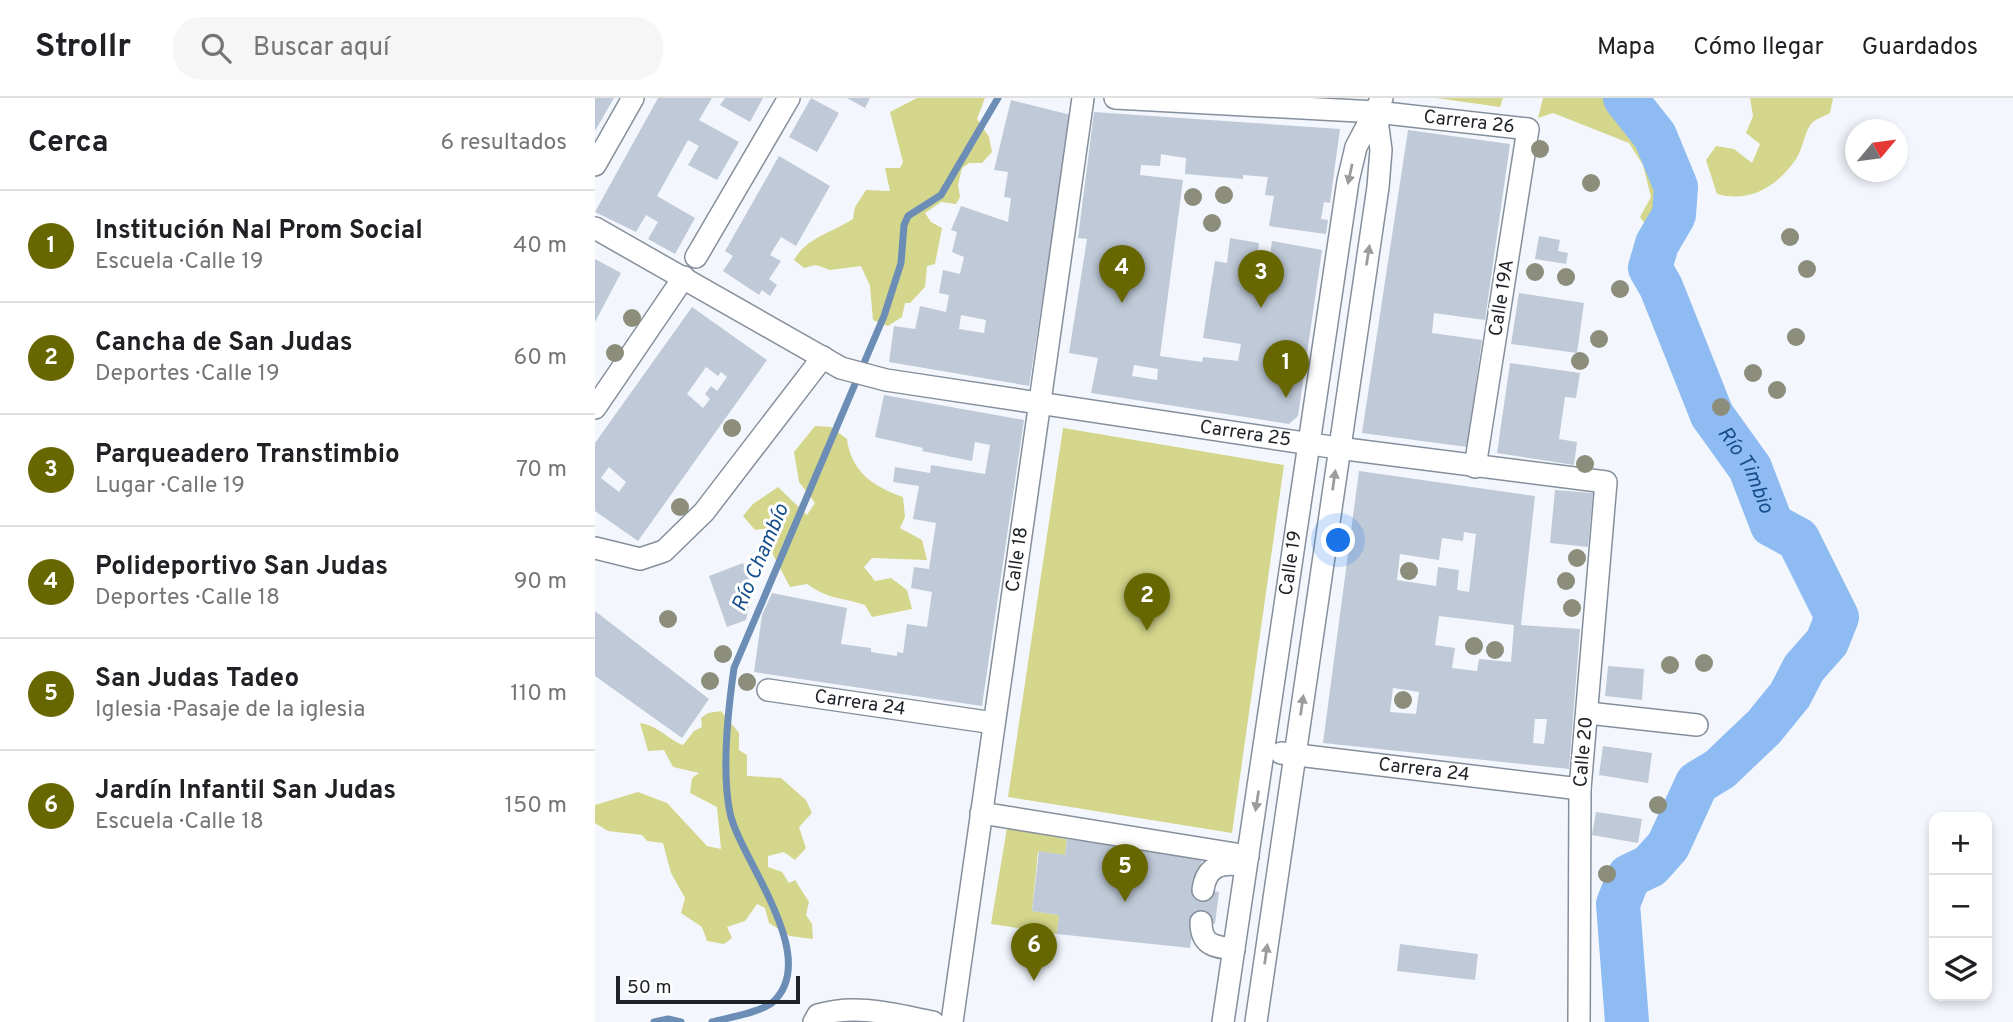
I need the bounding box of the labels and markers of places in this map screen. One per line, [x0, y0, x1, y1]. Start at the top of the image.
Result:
pin: 4 [1099, 245, 1145, 303]
pin: 3 [1238, 250, 1284, 308]
pin: 1 [1263, 340, 1309, 398]
pin: 2 [1124, 573, 1170, 631]
pin: 5 [1102, 844, 1148, 902]
pin: 6 [1011, 923, 1057, 981]

